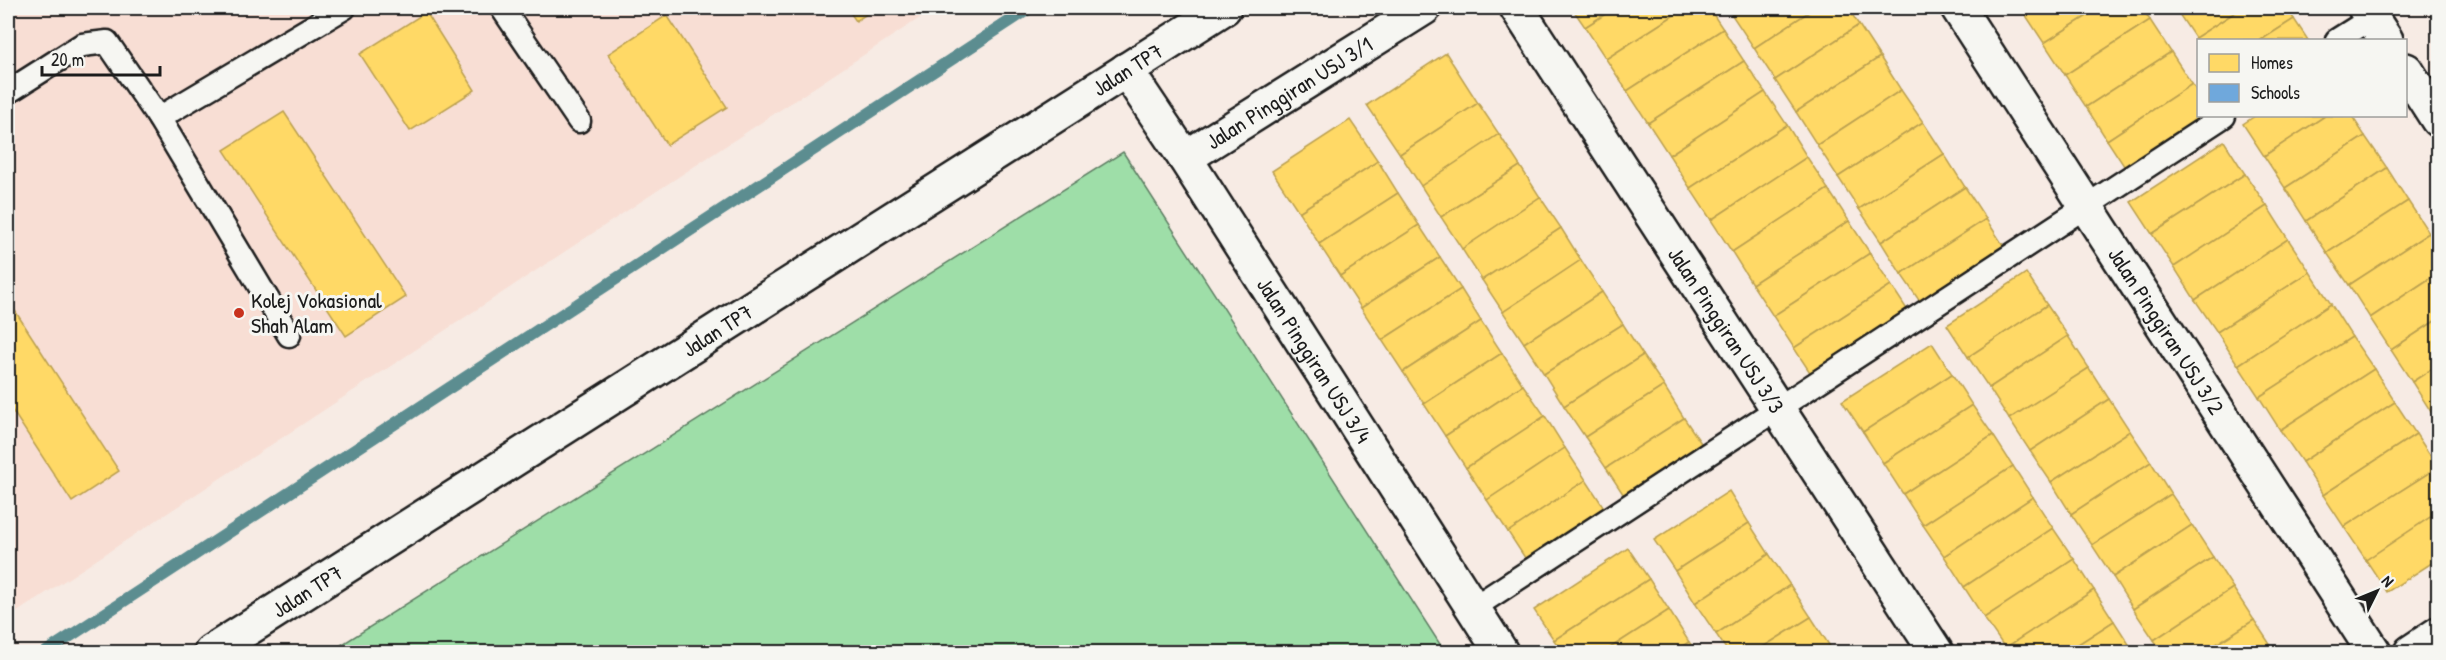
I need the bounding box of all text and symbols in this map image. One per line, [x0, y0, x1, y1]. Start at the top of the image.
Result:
street label: Jalan Pinggiran USJ 3/1 [1200, 29, 1378, 156]
street label: Jalan TP7 [1086, 36, 1168, 103]
scale bar [42, 39, 160, 77]
legend [2197, 39, 2407, 117]
text: 20 m [51, 47, 84, 72]
text: Homes [2251, 50, 2293, 75]
text: Schools [2251, 80, 2300, 105]
street label: Jalan Pinggiran USJ 3/3 [1661, 241, 1792, 419]
street label: Jalan Pinggiran USJ 3/2 [2101, 241, 2232, 420]
street label: Jalan Pinggiran USJ 3/4 [1250, 272, 1379, 449]
place label: Kolej Vokasional Shah Alam [251, 285, 382, 340]
street label: Jalan TP7 [676, 297, 758, 364]
marker: Kolej Vokasional Shah Alam [232, 306, 246, 320]
street label: Jalan TP7 [266, 557, 348, 624]
north arrow [2347, 561, 2407, 621]
text: N [2377, 570, 2399, 592]

